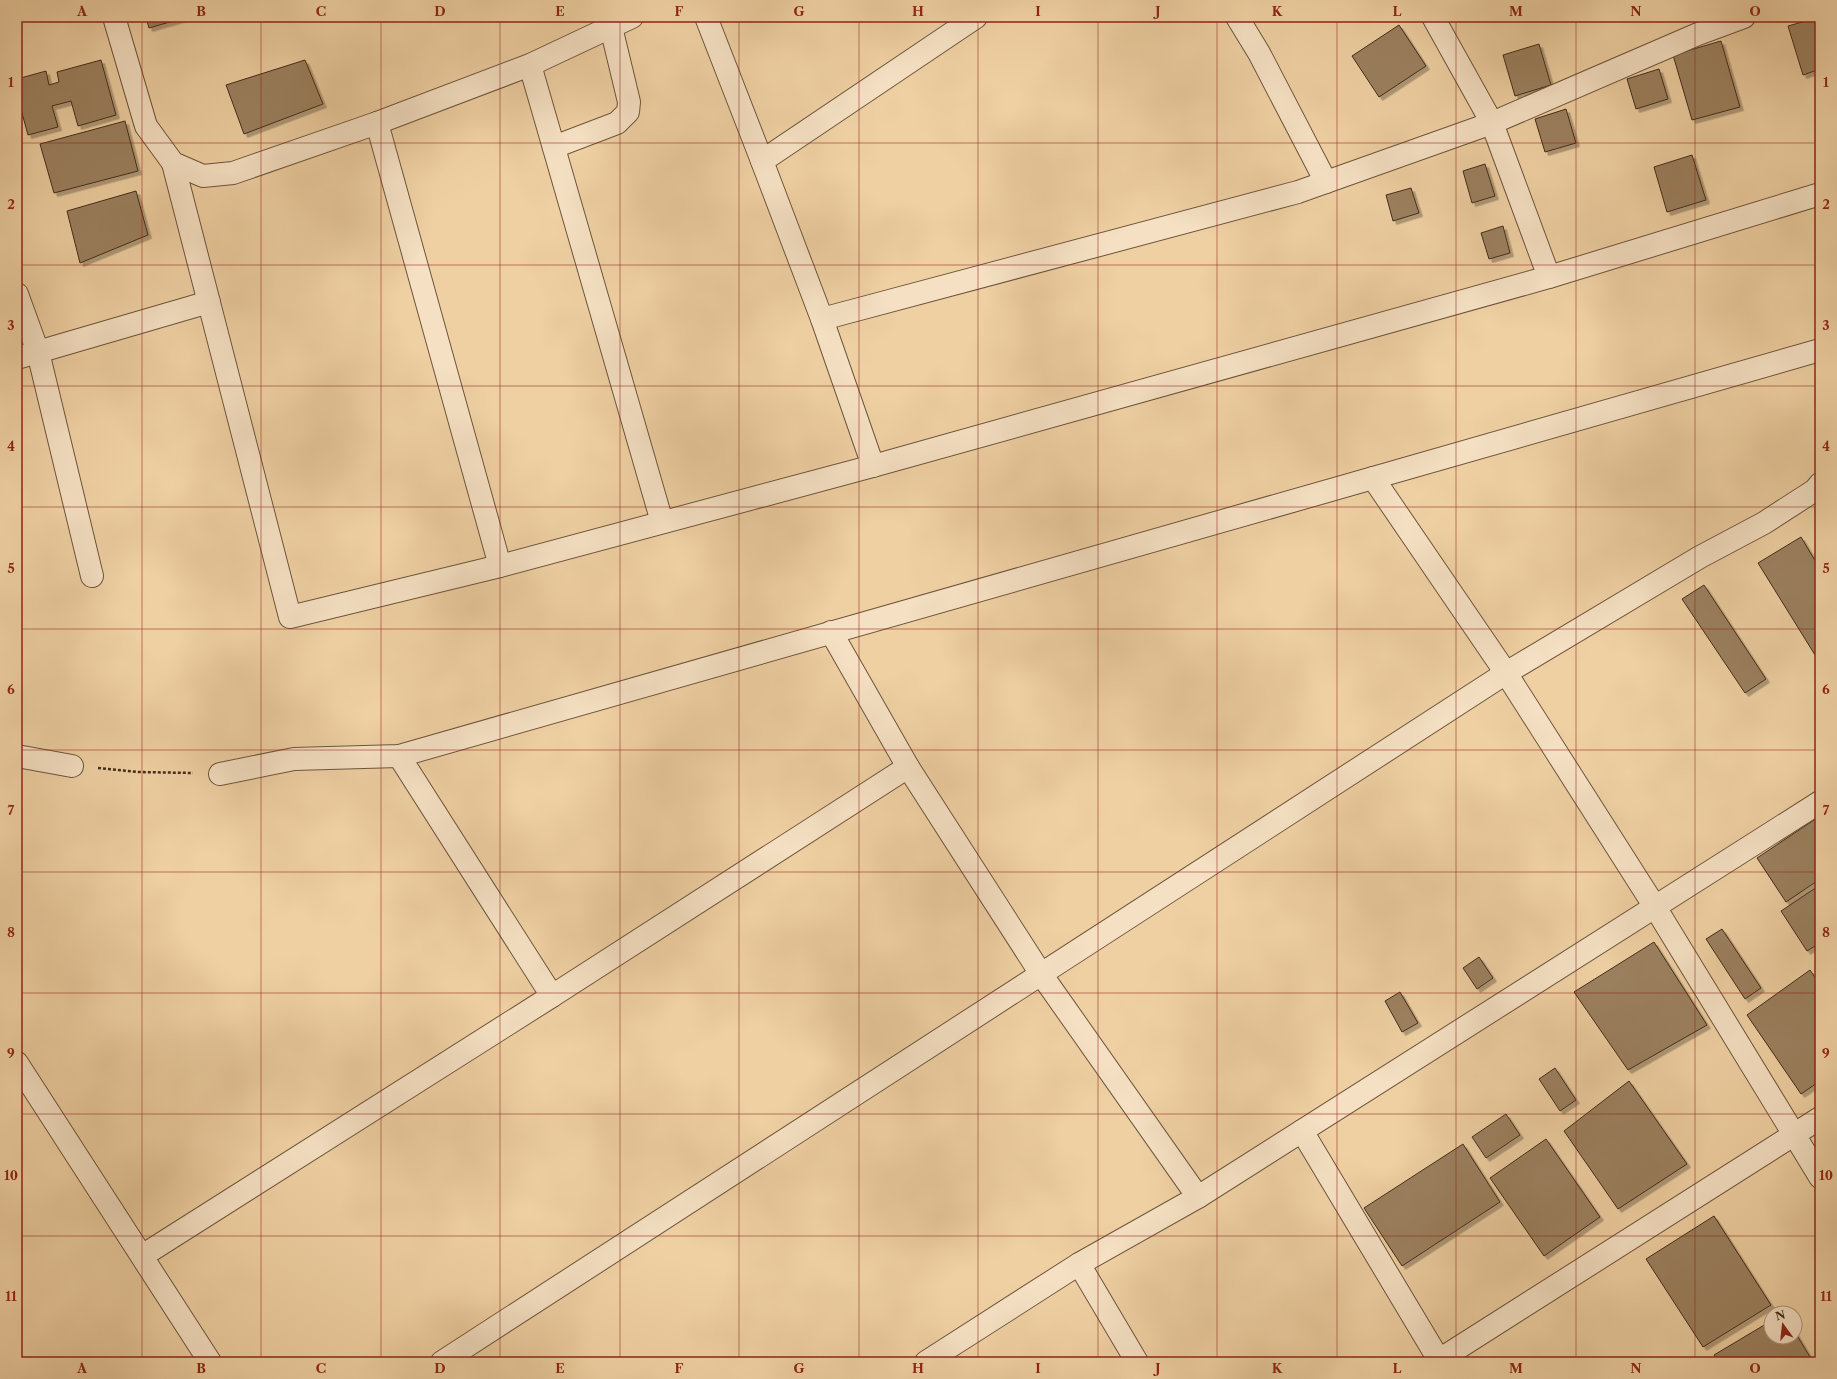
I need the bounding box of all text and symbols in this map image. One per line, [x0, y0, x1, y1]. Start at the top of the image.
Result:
text: A [76, 3, 88, 19]
text: B [196, 3, 206, 19]
text: C [316, 3, 326, 19]
text: D [434, 3, 446, 19]
text: E [555, 3, 565, 19]
text: F [675, 3, 684, 19]
text: G [793, 3, 805, 19]
text: H [912, 3, 924, 19]
text: I [1035, 3, 1041, 19]
text: J [1153, 3, 1161, 19]
text: K [1272, 3, 1283, 19]
text: L [1393, 3, 1402, 19]
text: M [1509, 3, 1523, 19]
text: N [1630, 3, 1642, 19]
text: O [1749, 3, 1761, 19]
text: 1 [8, 74, 14, 90]
text: 1 [1823, 74, 1829, 90]
text: 2 [7, 196, 15, 212]
text: 2 [1822, 196, 1830, 212]
text: 3 [7, 317, 15, 333]
text: 3 [1822, 317, 1830, 333]
text: 4 [7, 438, 15, 454]
text: 4 [1822, 438, 1830, 454]
text: 5 [7, 560, 15, 576]
text: 5 [1822, 560, 1830, 576]
text: 6 [7, 681, 15, 697]
text: 6 [1822, 681, 1830, 697]
text: 7 [8, 802, 15, 818]
text: 7 [1823, 802, 1830, 818]
text: 8 [7, 924, 15, 940]
text: 8 [1822, 924, 1830, 940]
text: 9 [7, 1045, 15, 1061]
text: 9 [1822, 1045, 1830, 1061]
text: 10 [4, 1167, 18, 1183]
text: 10 [1819, 1167, 1833, 1183]
text: 11 [5, 1288, 17, 1304]
text: 11 [1820, 1288, 1832, 1304]
north arrow [1763, 1305, 1803, 1345]
text: N [1774, 1307, 1787, 1323]
text: A [76, 1360, 88, 1376]
text: B [196, 1360, 206, 1376]
text: C [316, 1360, 326, 1376]
text: D [434, 1360, 446, 1376]
text: E [555, 1360, 565, 1376]
text: F [675, 1360, 684, 1376]
text: G [793, 1360, 805, 1376]
text: H [912, 1360, 924, 1376]
text: I [1035, 1360, 1041, 1376]
text: J [1153, 1360, 1161, 1376]
text: K [1272, 1360, 1283, 1376]
text: L [1393, 1360, 1402, 1376]
text: M [1509, 1360, 1523, 1376]
text: N [1630, 1360, 1642, 1376]
text: O [1749, 1360, 1761, 1376]

